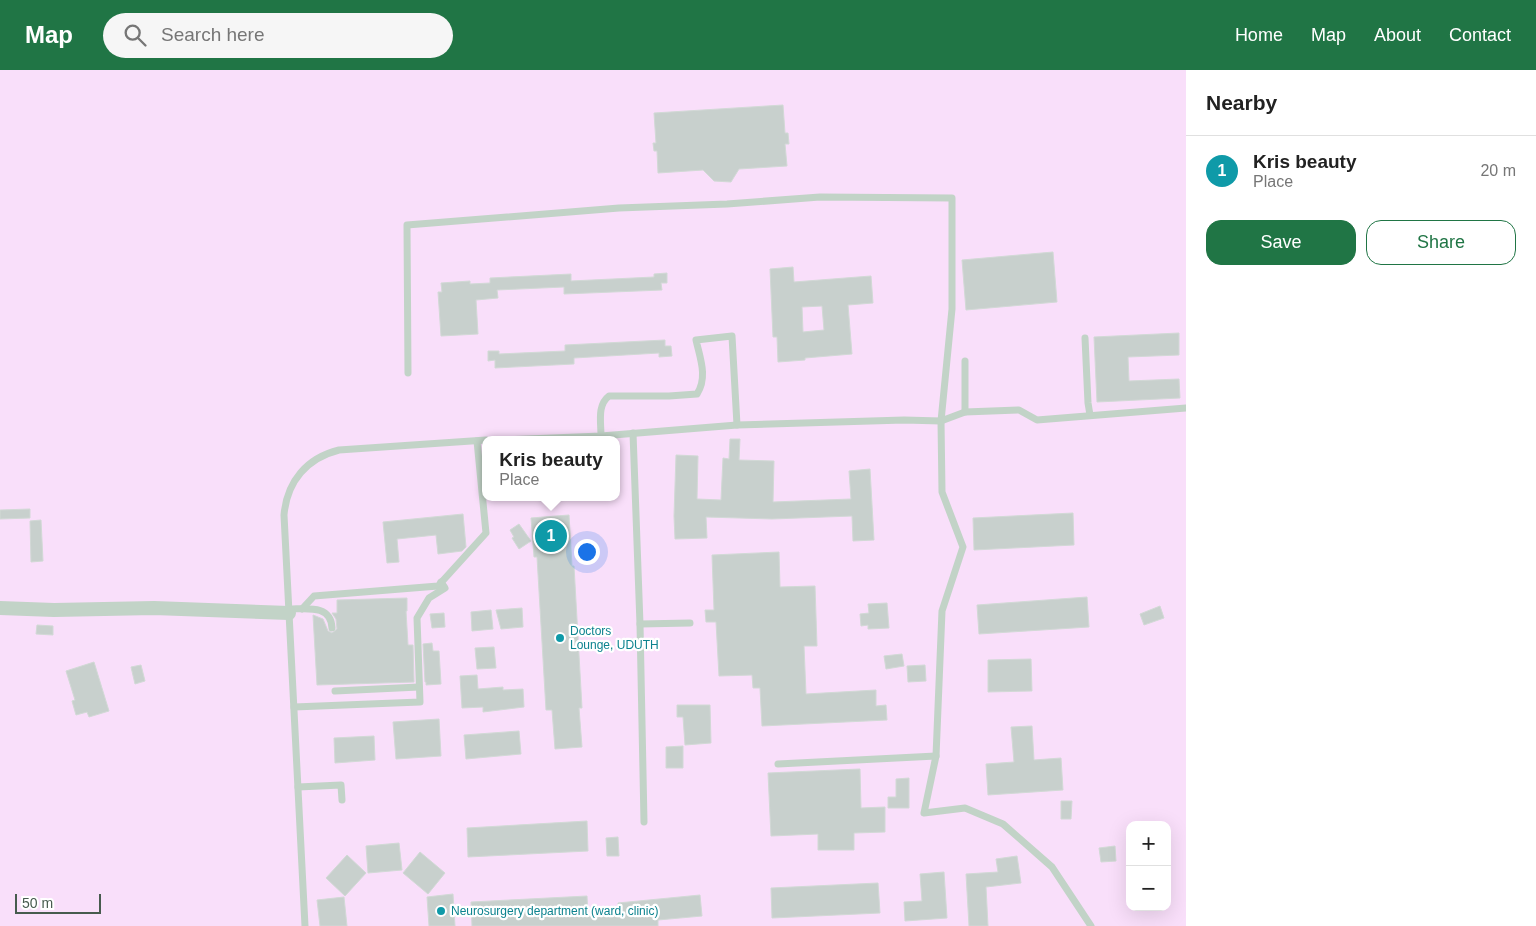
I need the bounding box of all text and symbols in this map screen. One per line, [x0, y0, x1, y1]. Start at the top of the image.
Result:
search box [103, 13, 453, 58]
text: Map [25, 21, 73, 48]
icon: search [121, 21, 149, 49]
text: Search here [161, 24, 265, 45]
text: Home [1235, 25, 1283, 45]
text: Map [1311, 25, 1346, 45]
text: About [1374, 25, 1421, 45]
text: Contact [1449, 25, 1511, 45]
text: Nearby [1206, 91, 1277, 114]
text: Kris beauty [1253, 151, 1356, 172]
text: 1 [1218, 162, 1226, 179]
text: 20 m [1480, 162, 1516, 179]
text: Place [1253, 173, 1293, 190]
button: Save [1206, 220, 1356, 265]
button: Share [1366, 220, 1516, 265]
popup [482, 436, 620, 501]
text: Kris beauty [499, 449, 603, 470]
text: Place [499, 471, 539, 488]
pin: 1 [535, 517, 567, 555]
your location [574, 539, 600, 565]
place label: Doctors Lounge, UDUTH [570, 624, 659, 652]
marker: Doctors Lounge, UDUTH [554, 632, 566, 644]
map controls [1126, 821, 1171, 911]
button: + [1126, 821, 1171, 866]
button: − [1126, 866, 1171, 911]
scale bar [15, 891, 101, 914]
text: 50 m [22, 895, 53, 911]
place label: Neurosurgery department (ward, clinic) [451, 904, 658, 918]
marker: Neurosurgery department (ward, clinic) [435, 905, 447, 917]

